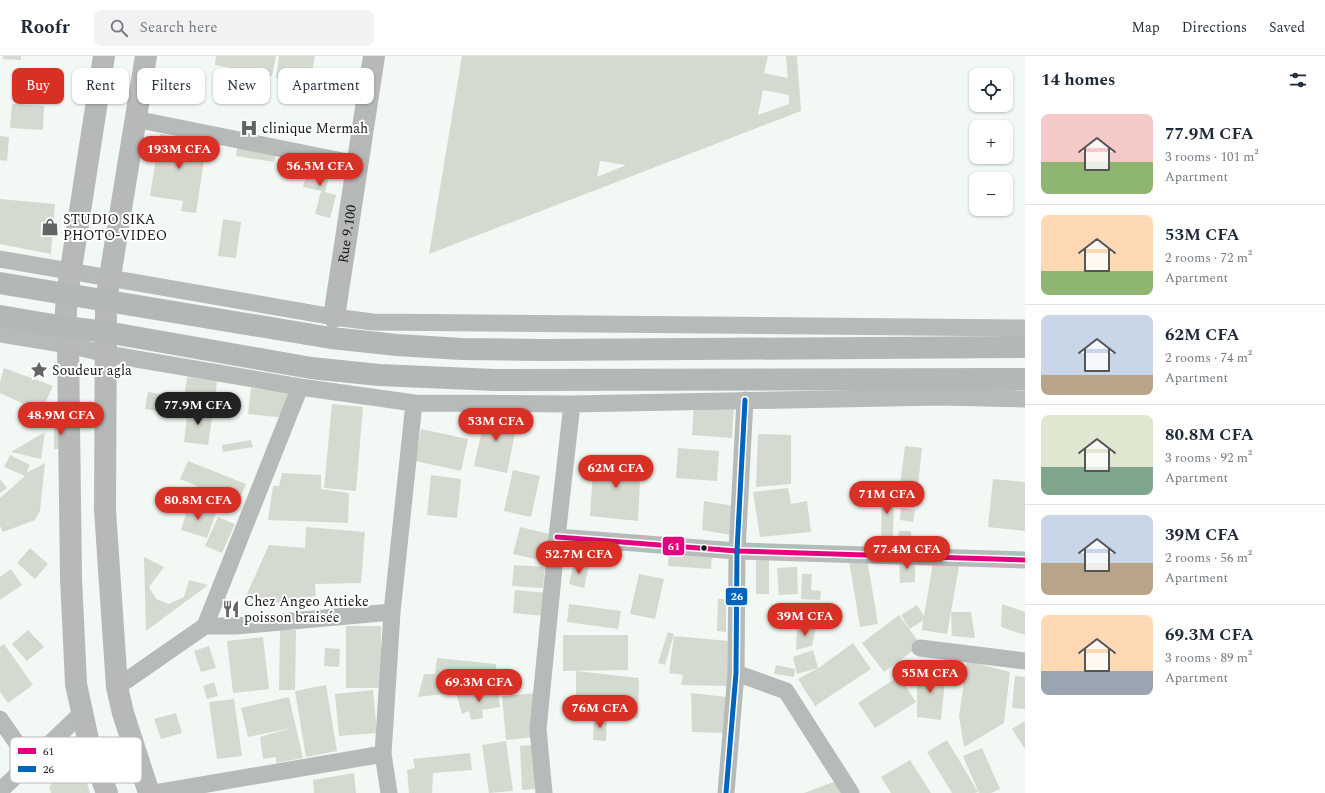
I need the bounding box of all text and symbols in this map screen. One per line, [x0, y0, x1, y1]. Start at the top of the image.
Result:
search box [94, 10, 374, 46]
text: Roofr [20, 13, 70, 42]
text: Search here [140, 16, 218, 39]
icon: search [108, 17, 130, 39]
text: Map [1132, 17, 1160, 38]
text: Directions [1182, 17, 1247, 38]
text: Saved [1269, 17, 1305, 38]
text: 14 homes [1041, 67, 1115, 93]
chip: Buy [12, 68, 64, 104]
chip: Rent [72, 68, 129, 104]
chip: Filters [137, 68, 205, 104]
chip: New [213, 68, 270, 104]
chip: Apartment [278, 68, 374, 104]
map controls [969, 68, 1013, 216]
button: locate [969, 68, 1013, 112]
icon: filters [1287, 69, 1309, 91]
hospital icon: clinique Mermah [239, 118, 259, 138]
place label: clinique Mermah [262, 118, 368, 139]
button: + [969, 120, 1013, 164]
text: 77.9M CFA [1165, 121, 1254, 147]
icon: home [1073, 130, 1121, 178]
pin: 193M CFA [138, 136, 220, 170]
text: 193M CFA [147, 139, 211, 159]
text: 3 rooms · 101 m² [1165, 147, 1259, 167]
pin: 56.5M CFA [274, 153, 366, 187]
text: 56.5M CFA [286, 156, 354, 176]
text: Apartment [1165, 167, 1228, 187]
button: − [969, 172, 1013, 216]
street label: Rue 9.100 [332, 203, 362, 265]
place label: STUDIO SIKA PHOTO-VIDEO [63, 209, 167, 246]
shop icon: STUDIO SIKA PHOTO-VIDEO [40, 217, 60, 237]
text: 53M CFA [1165, 222, 1240, 248]
icon: home [1073, 231, 1121, 279]
text: 2 rooms · 72 m² [1165, 248, 1252, 268]
text: Apartment [1165, 268, 1228, 288]
text: 62M CFA [1165, 322, 1240, 348]
icon: home [1073, 331, 1121, 379]
text: 2 rooms · 74 m² [1165, 348, 1252, 368]
place icon: Soudeur agla [29, 360, 49, 380]
place label: Soudeur agla [52, 360, 132, 381]
text: Apartment [1165, 368, 1228, 388]
pin: 77.9M CFA [152, 392, 244, 426]
text: 77.9M CFA [164, 395, 232, 415]
pin: 48.9M CFA [15, 402, 107, 436]
text: 48.9M CFA [27, 405, 95, 425]
pin: 53M CFA [459, 408, 533, 442]
text: 53M CFA [467, 411, 525, 431]
text: 80.8M CFA [1165, 422, 1254, 448]
icon: home [1073, 431, 1121, 479]
text: 3 rooms · 92 m² [1165, 448, 1252, 468]
pin: 62M CFA [579, 455, 653, 489]
text: 62M CFA [587, 458, 645, 478]
text: Apartment [1165, 468, 1228, 488]
pin: 71M CFA [850, 481, 924, 515]
text: 71M CFA [858, 484, 916, 504]
pin: 80.8M CFA [152, 487, 244, 521]
text: 80.8M CFA [164, 490, 232, 510]
text: 39M CFA [1165, 522, 1240, 548]
icon: home [1073, 531, 1121, 579]
line badge: 61 [662, 536, 685, 556]
pin: 77.4M CFA [861, 536, 953, 570]
text: 61 [668, 538, 680, 555]
text: 77.4M CFA [873, 539, 941, 559]
pin: 52.7M CFA [533, 541, 625, 575]
unlabelled marker [699, 543, 709, 553]
text: 52.7M CFA [545, 544, 613, 564]
text: 2 rooms · 56 m² [1165, 548, 1252, 568]
text: Apartment [1165, 568, 1228, 588]
line badge: 26 [725, 587, 748, 606]
text: 26 [731, 588, 743, 605]
place label: Chez Angeo Attieke poisson braisée [244, 591, 369, 628]
restaurant icon: Chez Angeo Attieke poisson braisée [221, 599, 241, 619]
pin: 39M CFA [768, 603, 842, 637]
text: 39M CFA [776, 606, 834, 626]
text: 69.3M CFA [1165, 622, 1254, 648]
icon: home [1073, 631, 1121, 679]
text: 3 rooms · 89 m² [1165, 648, 1252, 668]
pin: 55M CFA [893, 660, 967, 694]
text: 55M CFA [901, 663, 959, 683]
text: Apartment [1165, 668, 1228, 688]
pin: 69.3M CFA [433, 669, 525, 703]
text: 69.3M CFA [445, 672, 513, 692]
pin: 76M CFA [563, 695, 637, 729]
text: 76M CFA [571, 698, 629, 718]
legend [10, 737, 142, 783]
text: 61 [43, 743, 54, 760]
text: 26 [43, 761, 54, 778]

